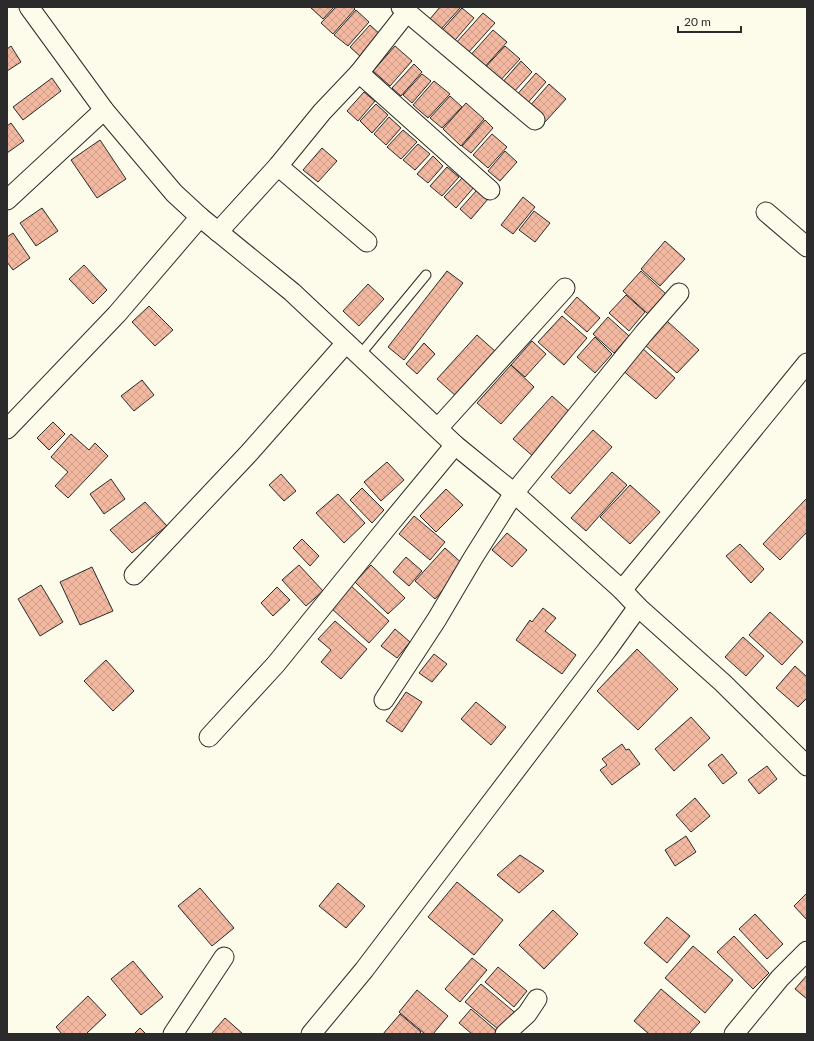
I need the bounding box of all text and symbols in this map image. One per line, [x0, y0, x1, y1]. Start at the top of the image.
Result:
scale bar [678, 8, 741, 34]
text: 20 m [684, 14, 711, 29]

